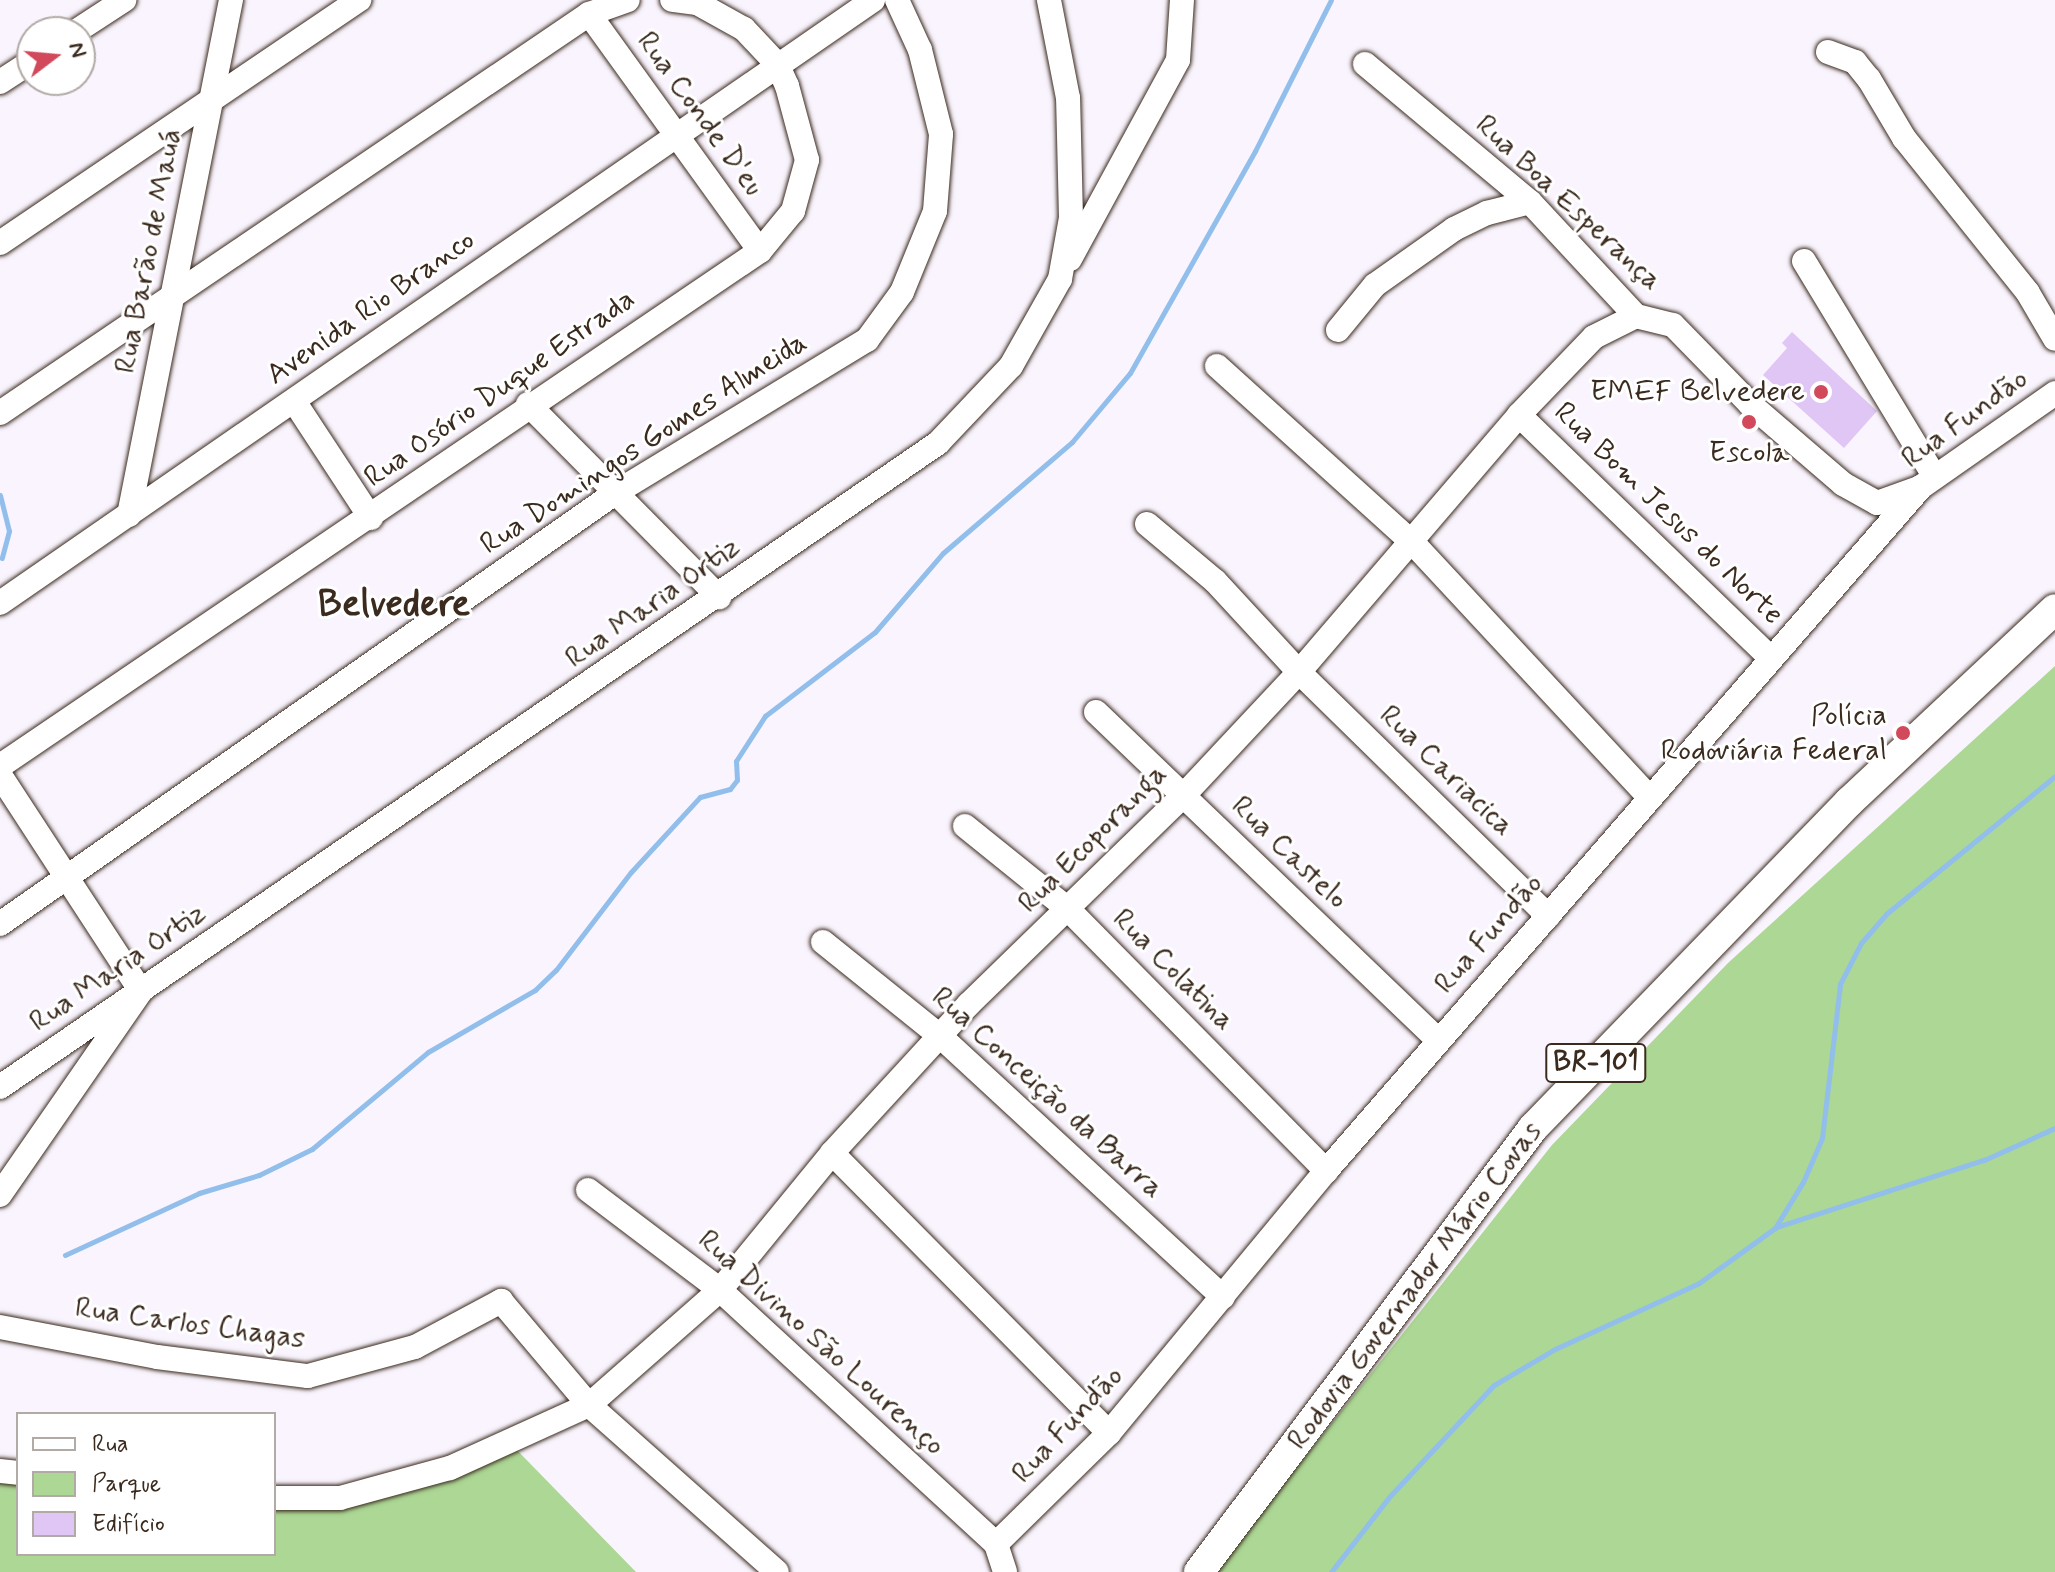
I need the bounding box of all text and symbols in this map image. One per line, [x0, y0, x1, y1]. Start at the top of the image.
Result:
north arrow [16, 16, 96, 96]
street label: Rua Conde D'eu [628, 25, 772, 203]
text: N [62, 39, 93, 61]
street label: Rua Boa Esperança [1468, 108, 1668, 298]
street label: Rua Barão de Mauá [108, 130, 190, 372]
street label: Avenida Rio Branco [260, 223, 482, 393]
street label: Rua Osório Duque Estrada [359, 283, 641, 495]
street label: Rua Domingos Gomes Almeida [470, 322, 818, 566]
street label: Rua Fundão [1896, 362, 2034, 476]
place label: EMEF Belvedere [1594, 374, 1805, 410]
marker: EMEF Belvedere [1812, 383, 1830, 401]
street label: Rua Bom Jesus do Norte [1546, 395, 1790, 633]
marker: Escola [1740, 413, 1758, 431]
place label: Escola [1709, 435, 1789, 471]
street label: Rua Maria Ortiz [557, 529, 749, 677]
district label: Belvedere [318, 582, 470, 628]
street label: Rua Cariacica [1371, 698, 1521, 844]
place label: Polícia Rodoviária Federal [1658, 698, 1887, 768]
marker: Polícia Rodoviária Federal [1894, 724, 1912, 742]
street label: Rua Ecoporanga [1012, 758, 1174, 920]
street label: Rua Castelo [1224, 789, 1354, 917]
street label: Rua Fundão [1428, 868, 1550, 1000]
street label: Rua Maria Ortiz [22, 895, 214, 1041]
street label: Rua Colatina [1104, 901, 1242, 1039]
street label: Rua Conceição da Barra [925, 980, 1169, 1206]
road number: BR-101 [1544, 1039, 1648, 1087]
street label: Rodovia Governador Mário Covas [1280, 1116, 1550, 1456]
street label: Rua Divino São Lourenço [692, 1225, 950, 1461]
street label: Rua Carlos Chagas [70, 1290, 310, 1358]
street label: Rua Fundão [1006, 1360, 1130, 1490]
legend [16, 1412, 276, 1556]
text: Rua [92, 1429, 129, 1460]
text: Parque [92, 1469, 161, 1500]
text: Edifício [92, 1509, 165, 1540]

